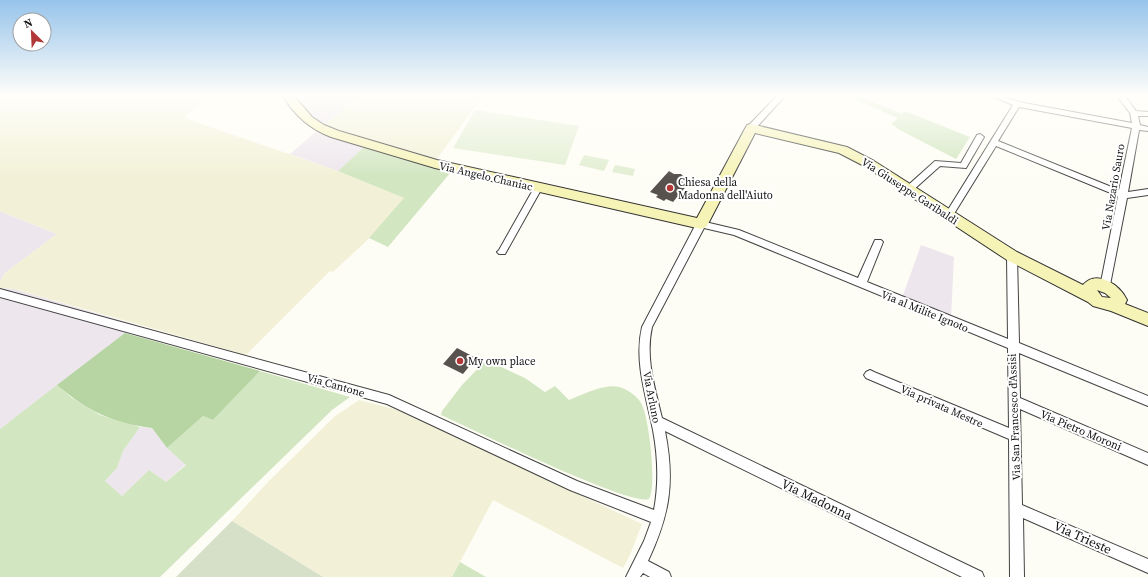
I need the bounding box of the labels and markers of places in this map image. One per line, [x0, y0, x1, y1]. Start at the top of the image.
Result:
place label: Chiesa della Madonna dell'Aiuto [678, 175, 773, 203]
marker: Chiesa della Madonna dell'Aiuto [665, 183, 675, 193]
place label: My own place [468, 354, 536, 369]
marker: My own place [455, 356, 465, 366]

